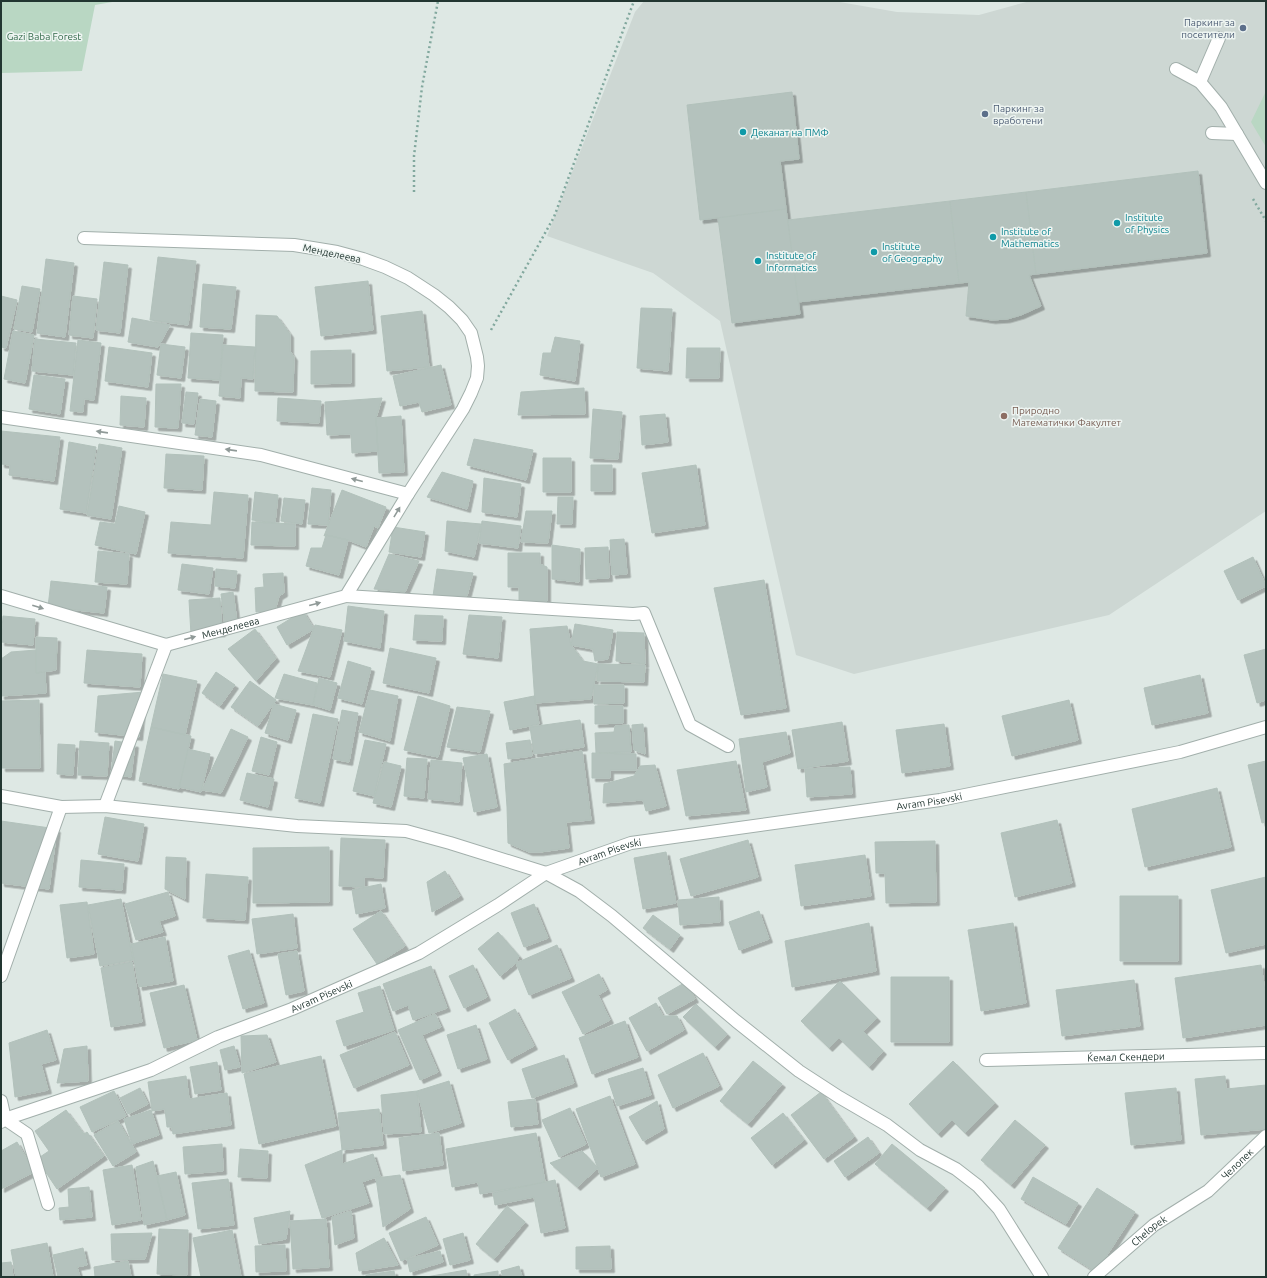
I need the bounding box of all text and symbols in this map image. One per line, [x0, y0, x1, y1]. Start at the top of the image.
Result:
place label: Паркинг за посетители [1181, 17, 1235, 40]
marker: Паркинг за посетители [1238, 23, 1248, 33]
park label: Gazi Baba Forest [7, 31, 81, 42]
place label: Паркинг за вработени [993, 103, 1044, 126]
marker: Паркинг за вработени [980, 109, 990, 119]
marker: Деканат на ПМФ [738, 127, 748, 137]
place label: Деканат на ПМФ [751, 127, 829, 138]
place label: Institute of Physics [1125, 212, 1169, 235]
marker: Institute of Physics [1112, 218, 1122, 228]
place label: Institute of Mathematics [1001, 226, 1059, 249]
marker: Institute of Mathematics [988, 232, 998, 242]
place label: Institute of Geography [882, 241, 943, 264]
street label: Менделеева [302, 242, 362, 265]
marker: Institute of Geography [869, 247, 879, 257]
place label: Institute of Informatics [766, 250, 817, 273]
marker: Institute of Informatics [753, 256, 763, 266]
place label: Природно Математички Факултет [1012, 405, 1121, 428]
marker: Природно Математички Факултет [999, 411, 1009, 421]
one-way arrow [96, 429, 108, 435]
one-way arrow [224, 447, 237, 453]
one-way arrow [351, 476, 363, 482]
one-way arrow [393, 507, 401, 517]
one-way arrow [309, 601, 322, 607]
one-way arrow [33, 604, 45, 610]
street label: Менделеева [201, 615, 261, 641]
one-way arrow [184, 635, 196, 641]
street label: Avram Pisevski [896, 791, 963, 812]
street label: Avram Pisevski [577, 837, 642, 867]
street label: Avram Pisevski [289, 978, 354, 1015]
street label: Ќемал Скендери [1087, 1051, 1165, 1063]
street label: Челопек [1219, 1146, 1255, 1182]
street label: Chelopek [1129, 1213, 1169, 1248]

